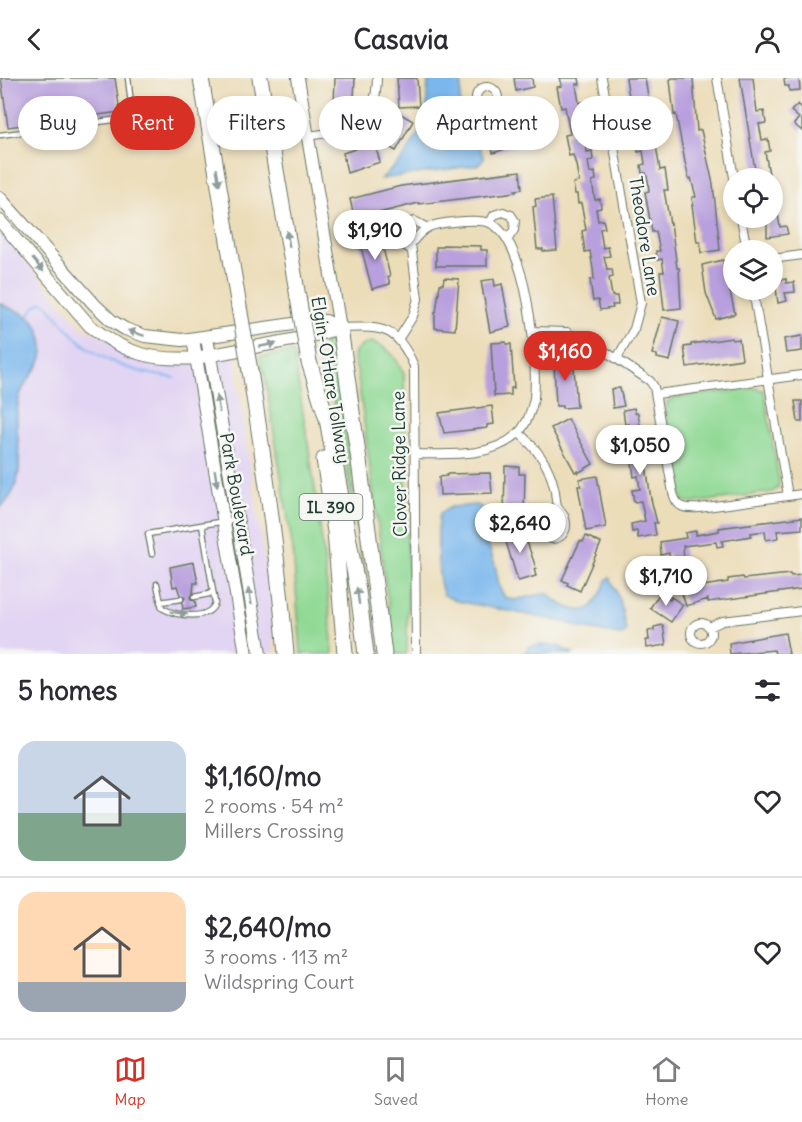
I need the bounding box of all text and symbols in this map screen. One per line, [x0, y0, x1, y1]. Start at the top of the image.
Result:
text: Casavia [353, 22, 449, 56]
icon: back [18, 23, 51, 56]
icon: person [751, 23, 784, 56]
chip: Buy [18, 96, 98, 150]
chip: Rent [110, 96, 195, 150]
chip: Filters [207, 96, 307, 150]
chip: New [319, 96, 403, 150]
chip: Apartment [415, 96, 559, 150]
chip: House [571, 96, 673, 150]
one-way arrow [213, 168, 222, 187]
map controls [723, 168, 783, 300]
button: locate [723, 168, 783, 228]
street label: Theodore Lane [624, 174, 666, 298]
pin: $1,910 [326, 210, 424, 261]
text: $1,910 [347, 217, 403, 242]
one-way arrow [283, 229, 292, 248]
button: layers [723, 240, 783, 300]
one-way arrow [31, 257, 44, 272]
street label: Elgin-O'Hare Tollway [306, 295, 356, 465]
one-way arrow [127, 328, 145, 337]
pin: $1,160 [516, 331, 614, 382]
text: $1,160 [538, 338, 592, 363]
one-way arrow [258, 340, 277, 349]
street label: Clover Ridge Lane [386, 391, 412, 537]
one-way arrow [213, 394, 222, 413]
pin: $1,050 [591, 425, 689, 476]
street label: Park Boulevard [215, 431, 259, 558]
text: $1,050 [610, 432, 670, 457]
one-way arrow [212, 468, 221, 487]
road number: IL 390 [300, 494, 362, 520]
pin: $2,640 [471, 503, 569, 554]
text: $2,640 [489, 510, 551, 535]
pin: $1,710 [617, 556, 715, 607]
text: $1,710 [639, 563, 693, 588]
one-way arrow [354, 586, 363, 605]
one-way arrow [246, 587, 255, 606]
one-way arrow [170, 609, 189, 618]
text: 5 homes [18, 674, 117, 707]
icon: filters [751, 674, 784, 707]
text: $1,160/mo [204, 760, 321, 793]
icon: home [66, 765, 138, 837]
icon: heart [751, 785, 784, 818]
text: 2 rooms · 54 m² [204, 793, 344, 818]
text: Millers Crossing [204, 818, 344, 843]
text: $2,640/mo [204, 911, 331, 944]
icon: home [66, 916, 138, 988]
icon: heart [751, 936, 784, 969]
text: 3 rooms · 113 m² [204, 944, 348, 969]
text: Wildspring Court [204, 969, 354, 994]
tab: Map [114, 1053, 147, 1109]
tab: Saved [374, 1053, 418, 1109]
tab: Home [645, 1053, 688, 1109]

